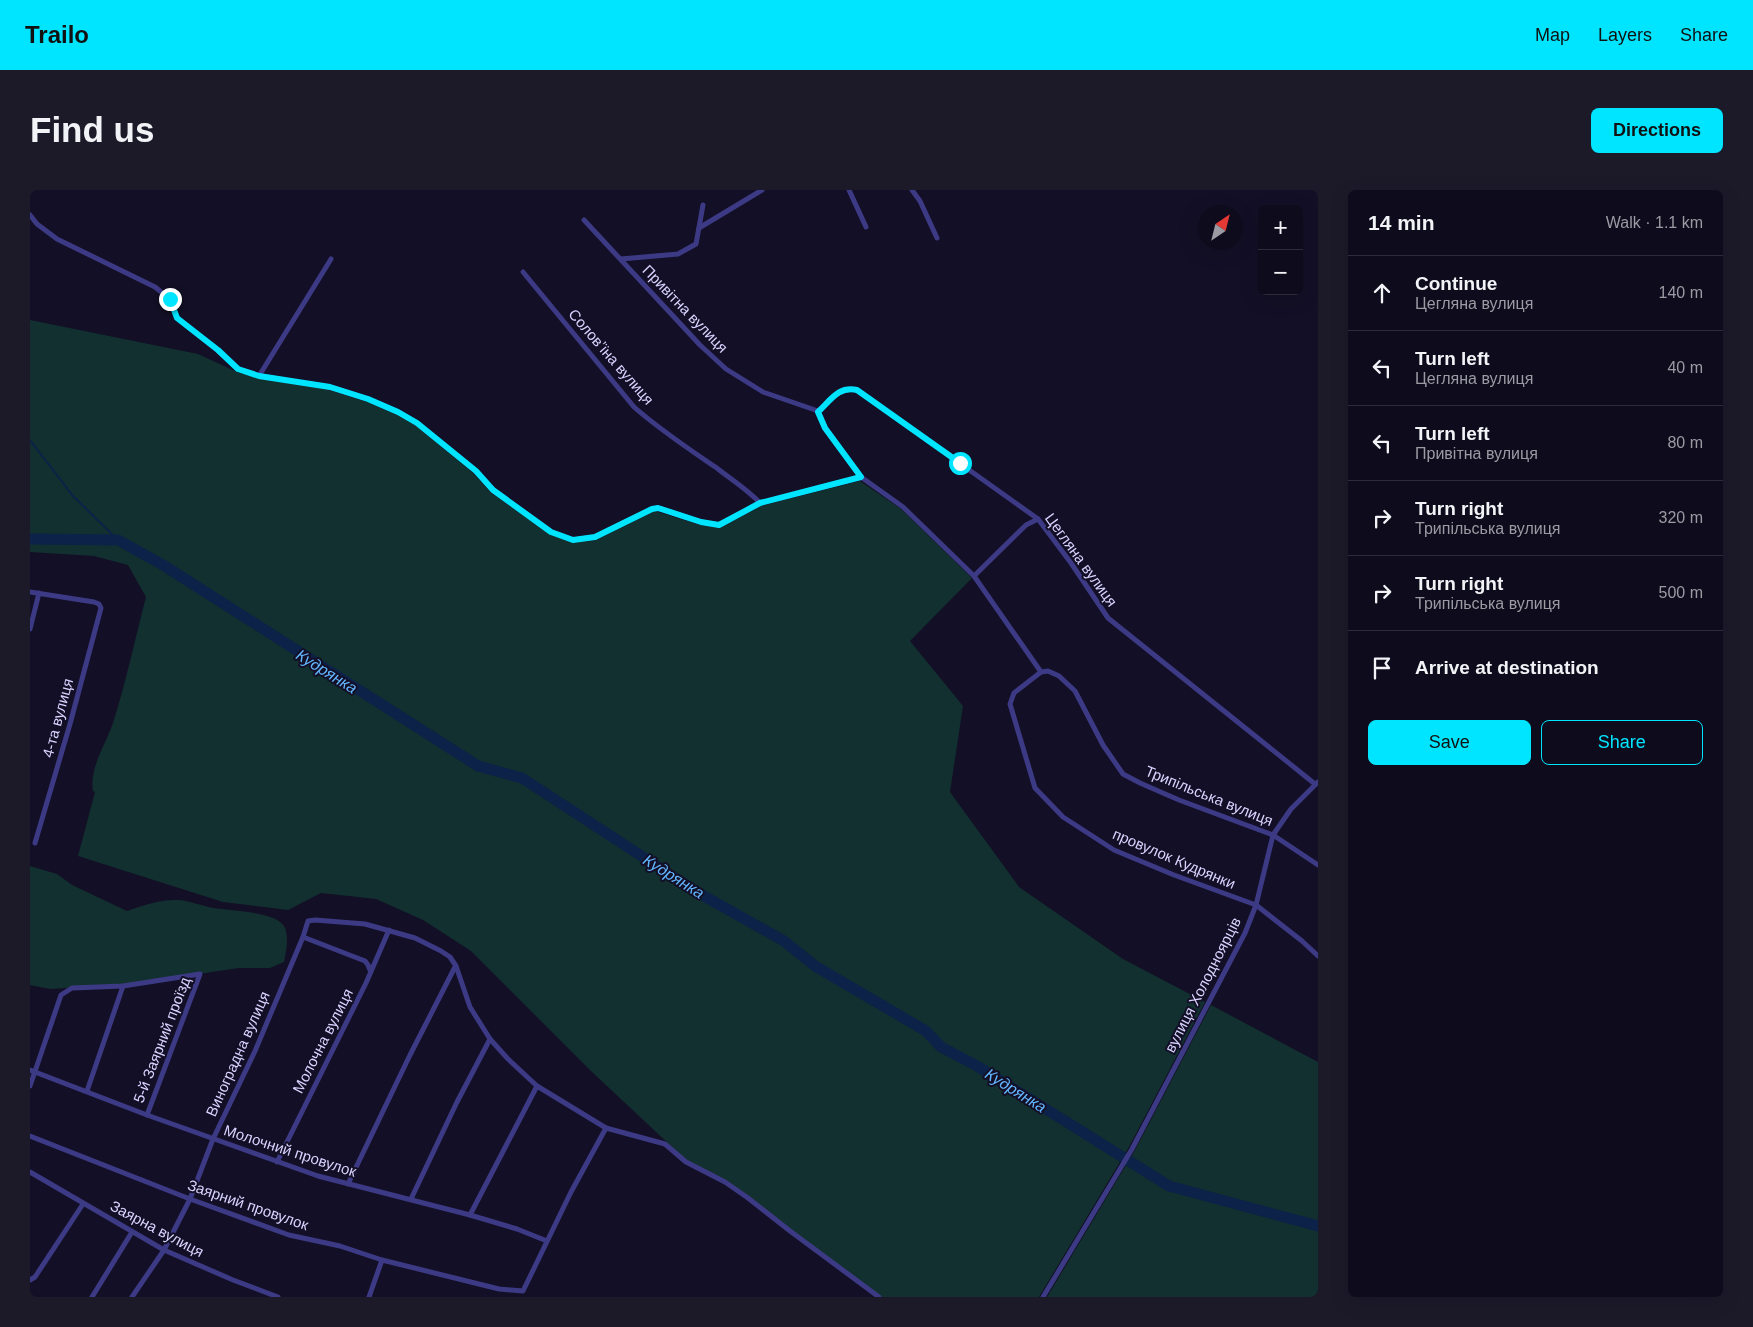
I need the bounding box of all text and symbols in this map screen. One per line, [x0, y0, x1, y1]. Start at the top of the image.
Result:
text: Trailo [25, 21, 89, 48]
text: Map [1535, 25, 1570, 45]
text: Layers [1598, 25, 1652, 45]
text: Share [1680, 25, 1728, 45]
button: Directions [1591, 108, 1723, 153]
text: Find us [30, 110, 154, 149]
north arrow [1198, 205, 1243, 250]
map controls [1258, 205, 1303, 295]
button: + [1258, 205, 1303, 250]
text: 14 min [1368, 211, 1435, 234]
text: Walk · 1.1 km [1606, 214, 1703, 231]
button: − [1258, 250, 1303, 295]
street label: Привітна вулиця [639, 261, 731, 356]
text: Continue [1415, 273, 1497, 294]
icon: ahead [1368, 279, 1396, 307]
text: 140 m [1659, 284, 1703, 301]
route end [159, 288, 182, 311]
text: Цегляна вулиця [1415, 295, 1533, 312]
street label: Соловʼїна вулиця [565, 305, 657, 408]
text: Turn left [1415, 348, 1490, 369]
icon: left [1368, 354, 1396, 382]
text: 40 m [1667, 359, 1703, 376]
text: Цегляна вулиця [1415, 370, 1533, 387]
text: Turn left [1415, 423, 1490, 444]
icon: left [1368, 429, 1396, 457]
text: 80 m [1667, 434, 1703, 451]
text: Привітна вулиця [1415, 445, 1538, 462]
route start [949, 452, 972, 475]
text: Turn right [1415, 498, 1503, 519]
icon: right [1368, 504, 1396, 532]
text: 320 m [1659, 509, 1703, 526]
street label: Цегляна вулиця [1042, 510, 1121, 610]
text: Трипільська вулиця [1415, 520, 1561, 537]
text: Turn right [1415, 573, 1503, 594]
icon: right [1368, 579, 1396, 607]
text: 500 m [1659, 584, 1703, 601]
text: Трипільська вулиця [1415, 595, 1561, 612]
water label: Кудрянка [293, 646, 360, 697]
icon: arrive [1368, 654, 1396, 682]
text: Arrive at destination [1415, 657, 1599, 678]
street label: 4-та вулиця [39, 676, 76, 759]
button: Save [1368, 720, 1531, 765]
button: Share [1541, 720, 1703, 765]
street label: Трипільська вулиця [1143, 762, 1276, 829]
street label: провулок Кудрянки [1110, 825, 1238, 892]
water label: Кудрянка [640, 851, 707, 902]
street label: вулиця Холодноярців [1161, 914, 1244, 1055]
street label: 5-й Заярний проїзд [130, 974, 193, 1105]
street label: Молочна вулиця [289, 986, 356, 1096]
street label: Виноградна вулиця [202, 989, 273, 1119]
water label: Кудрянка [982, 1065, 1049, 1116]
street label: Молочний провулок [222, 1121, 359, 1180]
street label: Заярний провулок [186, 1176, 311, 1233]
street label: Заярна вулиця [108, 1197, 207, 1260]

